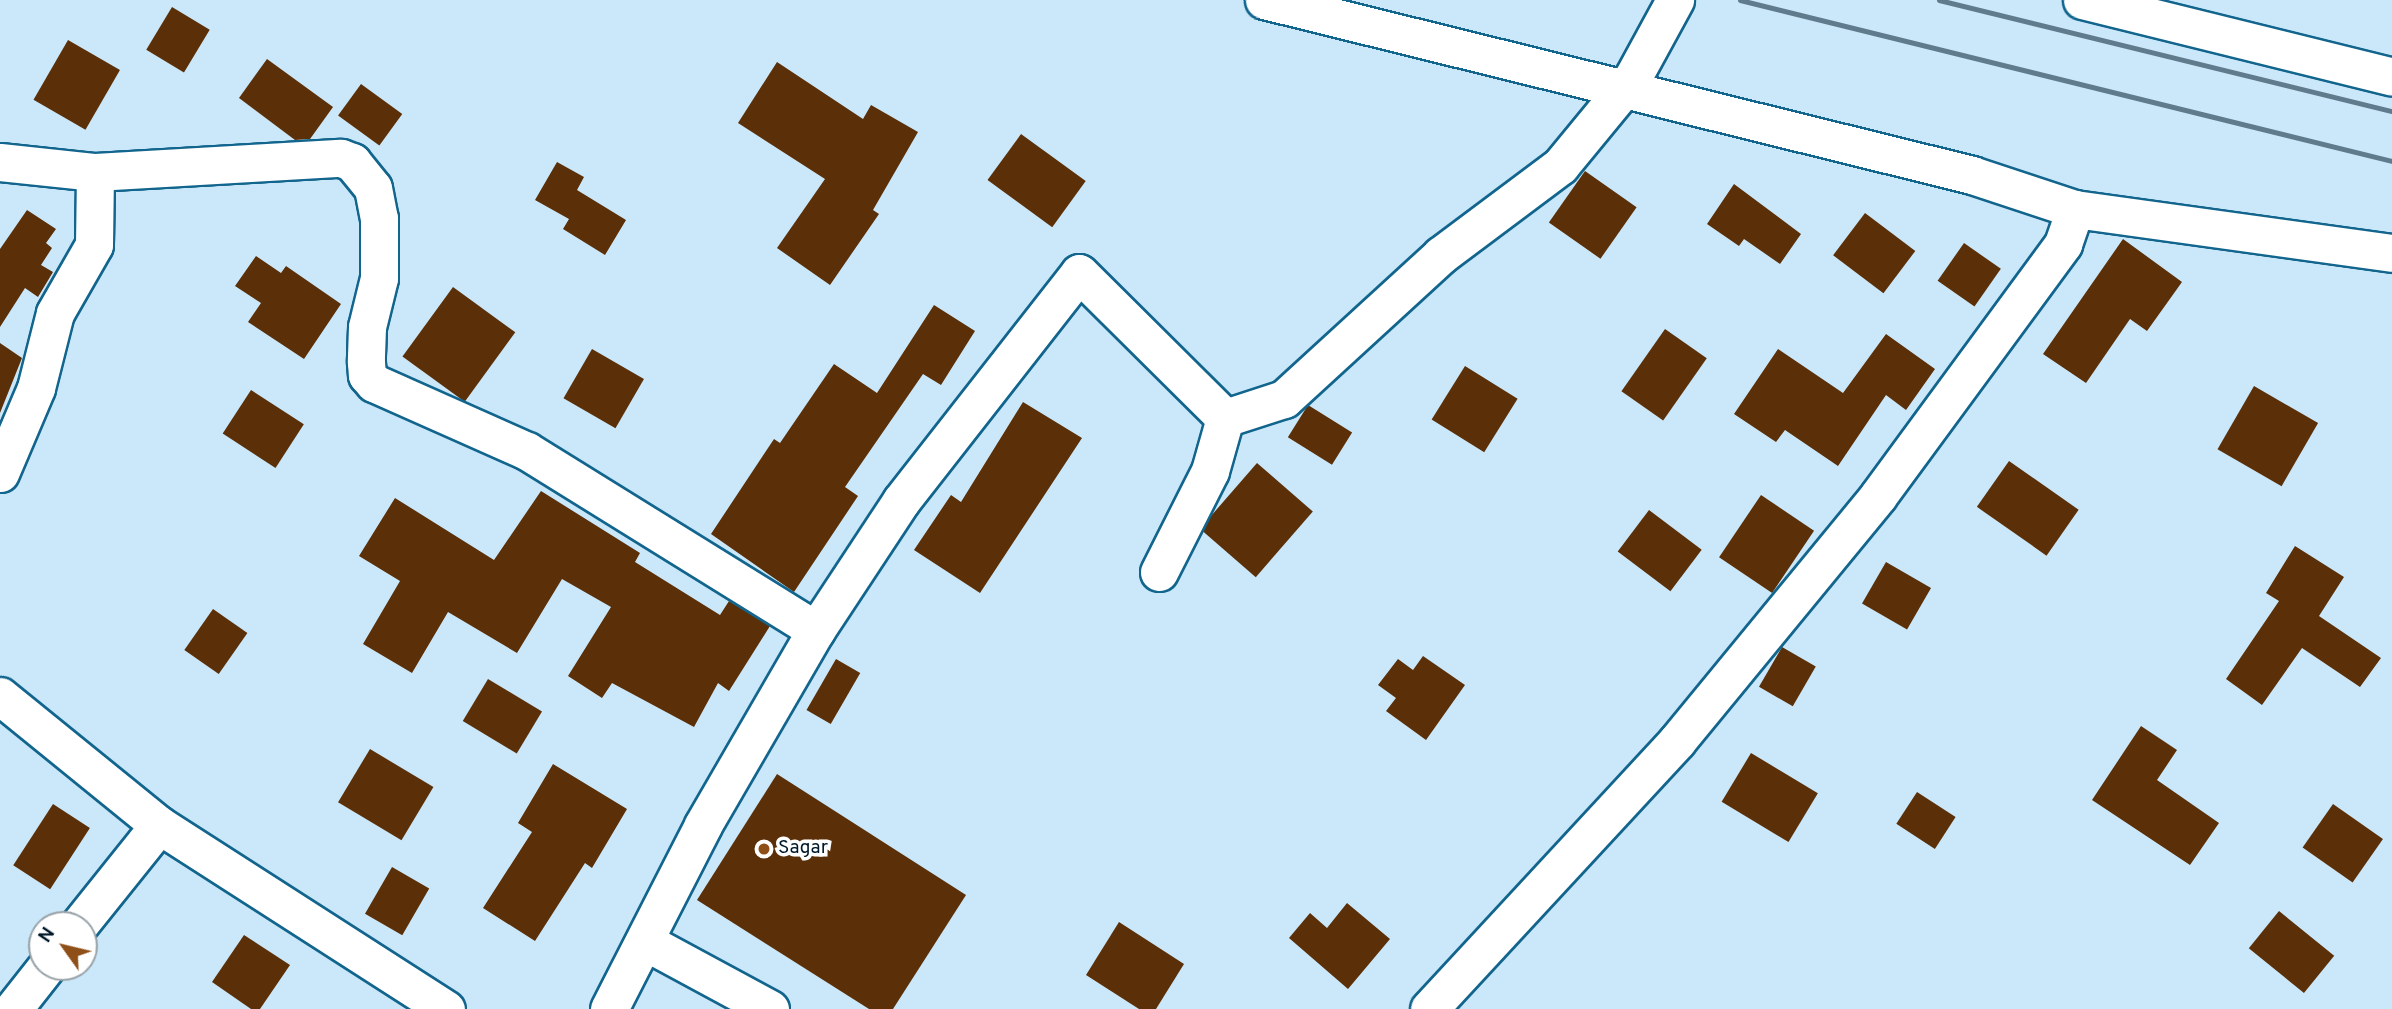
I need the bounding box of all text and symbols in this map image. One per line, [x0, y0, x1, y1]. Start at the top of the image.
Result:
place label: Sagar [778, 838, 828, 860]
marker: Sagar [756, 841, 772, 857]
north arrow [28, 911, 98, 981]
text: N [33, 923, 61, 948]

